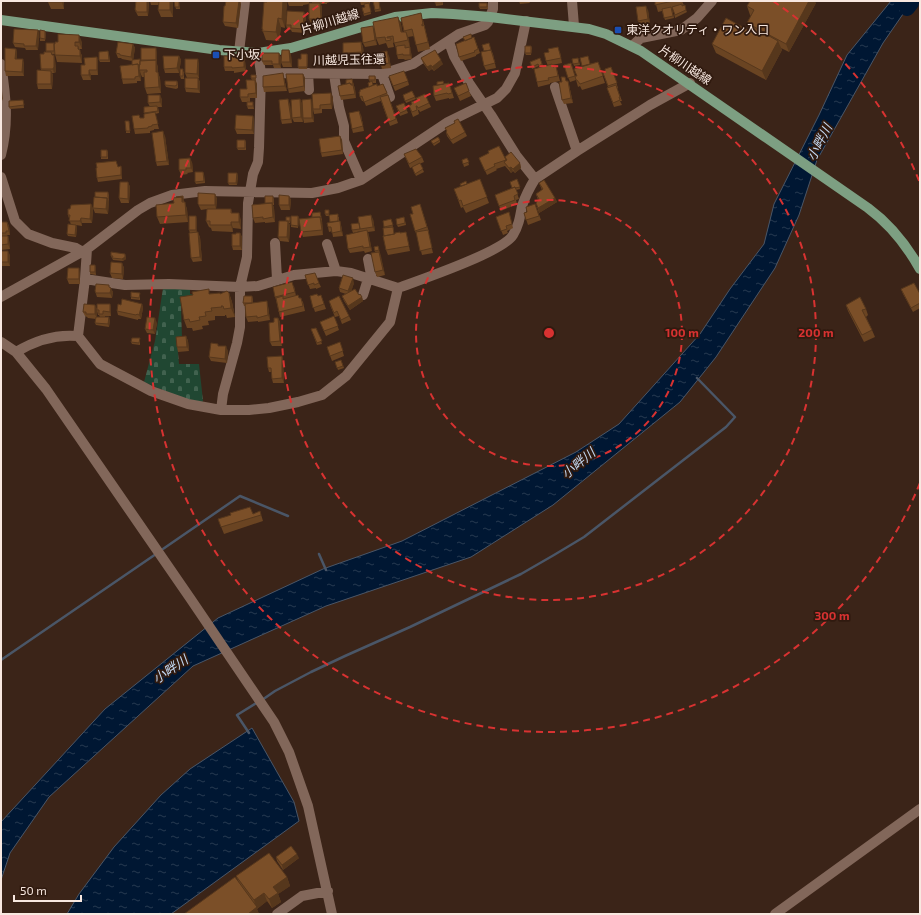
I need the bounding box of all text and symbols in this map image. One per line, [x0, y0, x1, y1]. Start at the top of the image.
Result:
street label: 片柳川越線 [299, 6, 360, 37]
place label: 東洋クオリティ・ワン入口 [626, 22, 769, 36]
marker: 東洋クオリティ・ワン入口 [613, 25, 623, 35]
street label: 片柳川越線 [657, 42, 714, 87]
place label: 下小坂 [224, 47, 260, 61]
marker: 下小坂 [211, 50, 221, 60]
street label: 川越児玉往還 [313, 51, 385, 67]
water label: 小畔川 [803, 119, 836, 163]
text: 100 m [665, 325, 699, 339]
text: 200 m [798, 325, 834, 339]
centre of rings [542, 326, 556, 340]
water label: 小畔川 [558, 443, 600, 482]
text: 300 m [814, 608, 850, 622]
water label: 小畔川 [149, 650, 192, 687]
scale bar [14, 877, 81, 903]
text: 50 m [20, 883, 47, 897]

